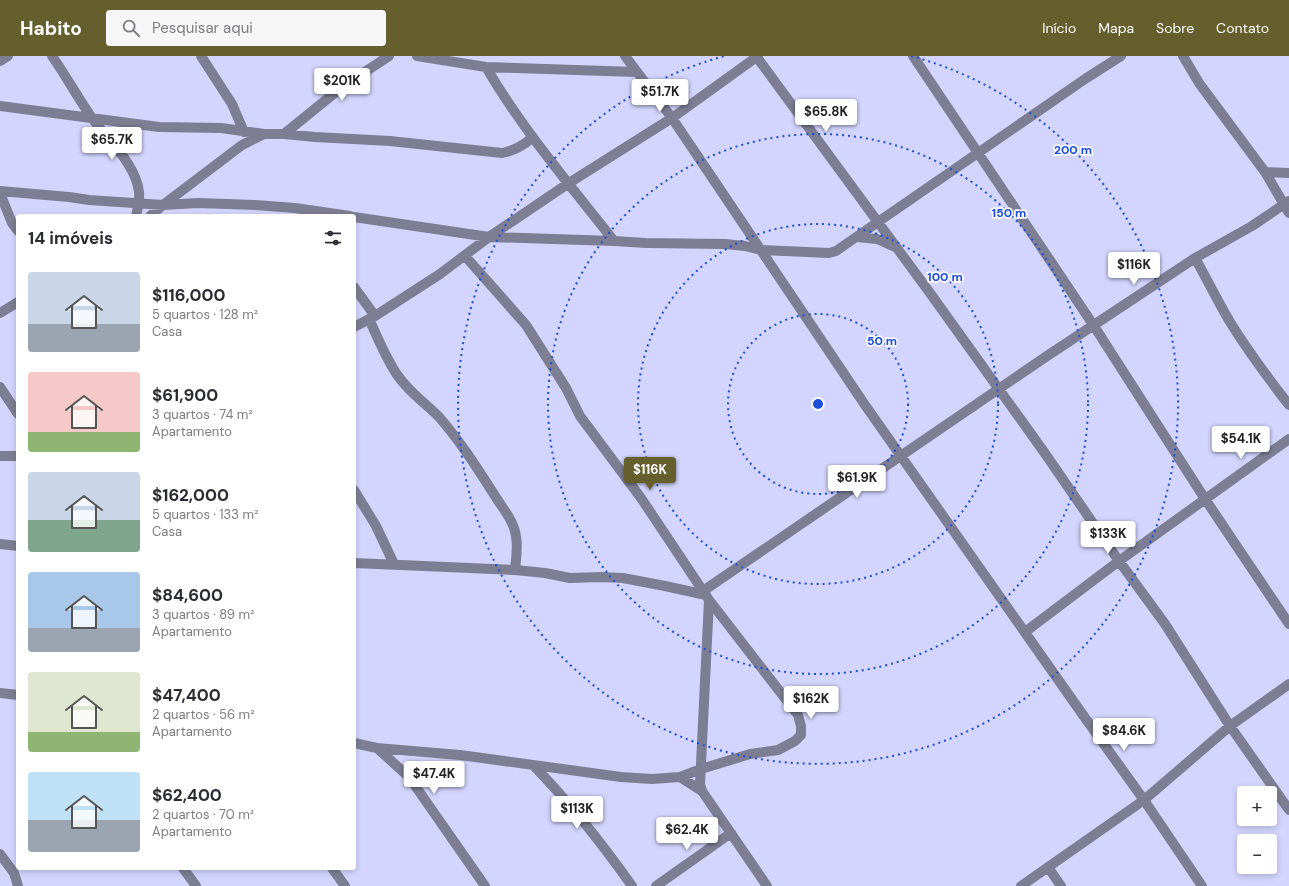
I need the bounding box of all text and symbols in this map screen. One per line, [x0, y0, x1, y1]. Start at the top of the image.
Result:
search box [106, 10, 386, 46]
text: Habito [20, 16, 82, 41]
icon: search [120, 17, 142, 39]
text: Pesquisar aqui [152, 18, 253, 38]
text: Início [1042, 19, 1076, 37]
text: Mapa [1098, 19, 1134, 37]
text: Sobre [1156, 19, 1194, 37]
text: Contato [1216, 19, 1269, 37]
pin: $201K [314, 68, 370, 102]
text: $201K [323, 72, 361, 89]
pin: $51.7K [627, 79, 693, 113]
text: $51.7K [640, 83, 680, 100]
pin: $65.8K [793, 99, 859, 133]
text: $65.8K [804, 103, 848, 120]
pin: $65.7K [79, 127, 145, 161]
text: $65.7K [91, 131, 133, 148]
text: 200 m [1054, 142, 1092, 158]
text: 150 m [992, 205, 1026, 221]
text: 14 imóveis [28, 227, 113, 249]
icon: filters [322, 227, 344, 249]
pin: $116K [1106, 252, 1162, 286]
text: $116K [1117, 256, 1151, 273]
text: 100 m [927, 269, 963, 285]
text: $116,000 [152, 284, 226, 306]
icon: home [60, 288, 108, 336]
text: 5 quartos · 128 m² [152, 306, 258, 323]
text: Casa [152, 323, 182, 340]
text: 50 m [867, 333, 897, 349]
text: $61,900 [152, 384, 218, 406]
icon: home [60, 388, 108, 436]
centre of rings [811, 397, 825, 411]
text: 3 quartos · 74 m² [152, 406, 253, 423]
text: Apartamento [152, 423, 232, 440]
pin: $54.1K [1208, 426, 1274, 460]
text: $54.1K [1221, 430, 1261, 447]
pin: $116K [622, 457, 678, 491]
text: $116K [633, 461, 667, 478]
pin: $61.9K [824, 465, 890, 499]
text: $61.9K [837, 469, 877, 486]
text: $162,000 [152, 484, 229, 506]
icon: home [60, 488, 108, 536]
text: 5 quartos · 133 m² [152, 506, 258, 523]
pin: $133K [1080, 521, 1136, 555]
text: Casa [152, 523, 182, 540]
text: $133K [1090, 525, 1126, 542]
text: $84,600 [152, 584, 223, 606]
icon: home [60, 588, 108, 636]
text: 3 quartos · 89 m² [152, 606, 254, 623]
text: Apartamento [152, 623, 232, 640]
text: $47,400 [152, 684, 221, 706]
pin: $162K [783, 686, 839, 720]
icon: home [60, 688, 108, 736]
text: $162K [793, 690, 829, 707]
text: 2 quartos · 56 m² [152, 706, 255, 723]
pin: $84.6K [1091, 718, 1157, 752]
text: $84.6K [1102, 722, 1146, 739]
text: Apartamento [152, 723, 232, 740]
pin: $47.4K [401, 761, 467, 795]
text: $47.4K [413, 765, 455, 782]
text: $62,400 [152, 784, 222, 806]
map controls [1237, 786, 1277, 874]
button: + [1237, 786, 1277, 826]
icon: home [60, 788, 108, 836]
pin: $113K [549, 796, 605, 830]
text: $113K [560, 800, 594, 817]
text: 2 quartos · 70 m² [152, 806, 254, 823]
pin: $62.4K [654, 817, 720, 851]
text: $62.4K [665, 821, 709, 838]
text: Apartamento [152, 823, 232, 840]
button: − [1237, 834, 1277, 874]

